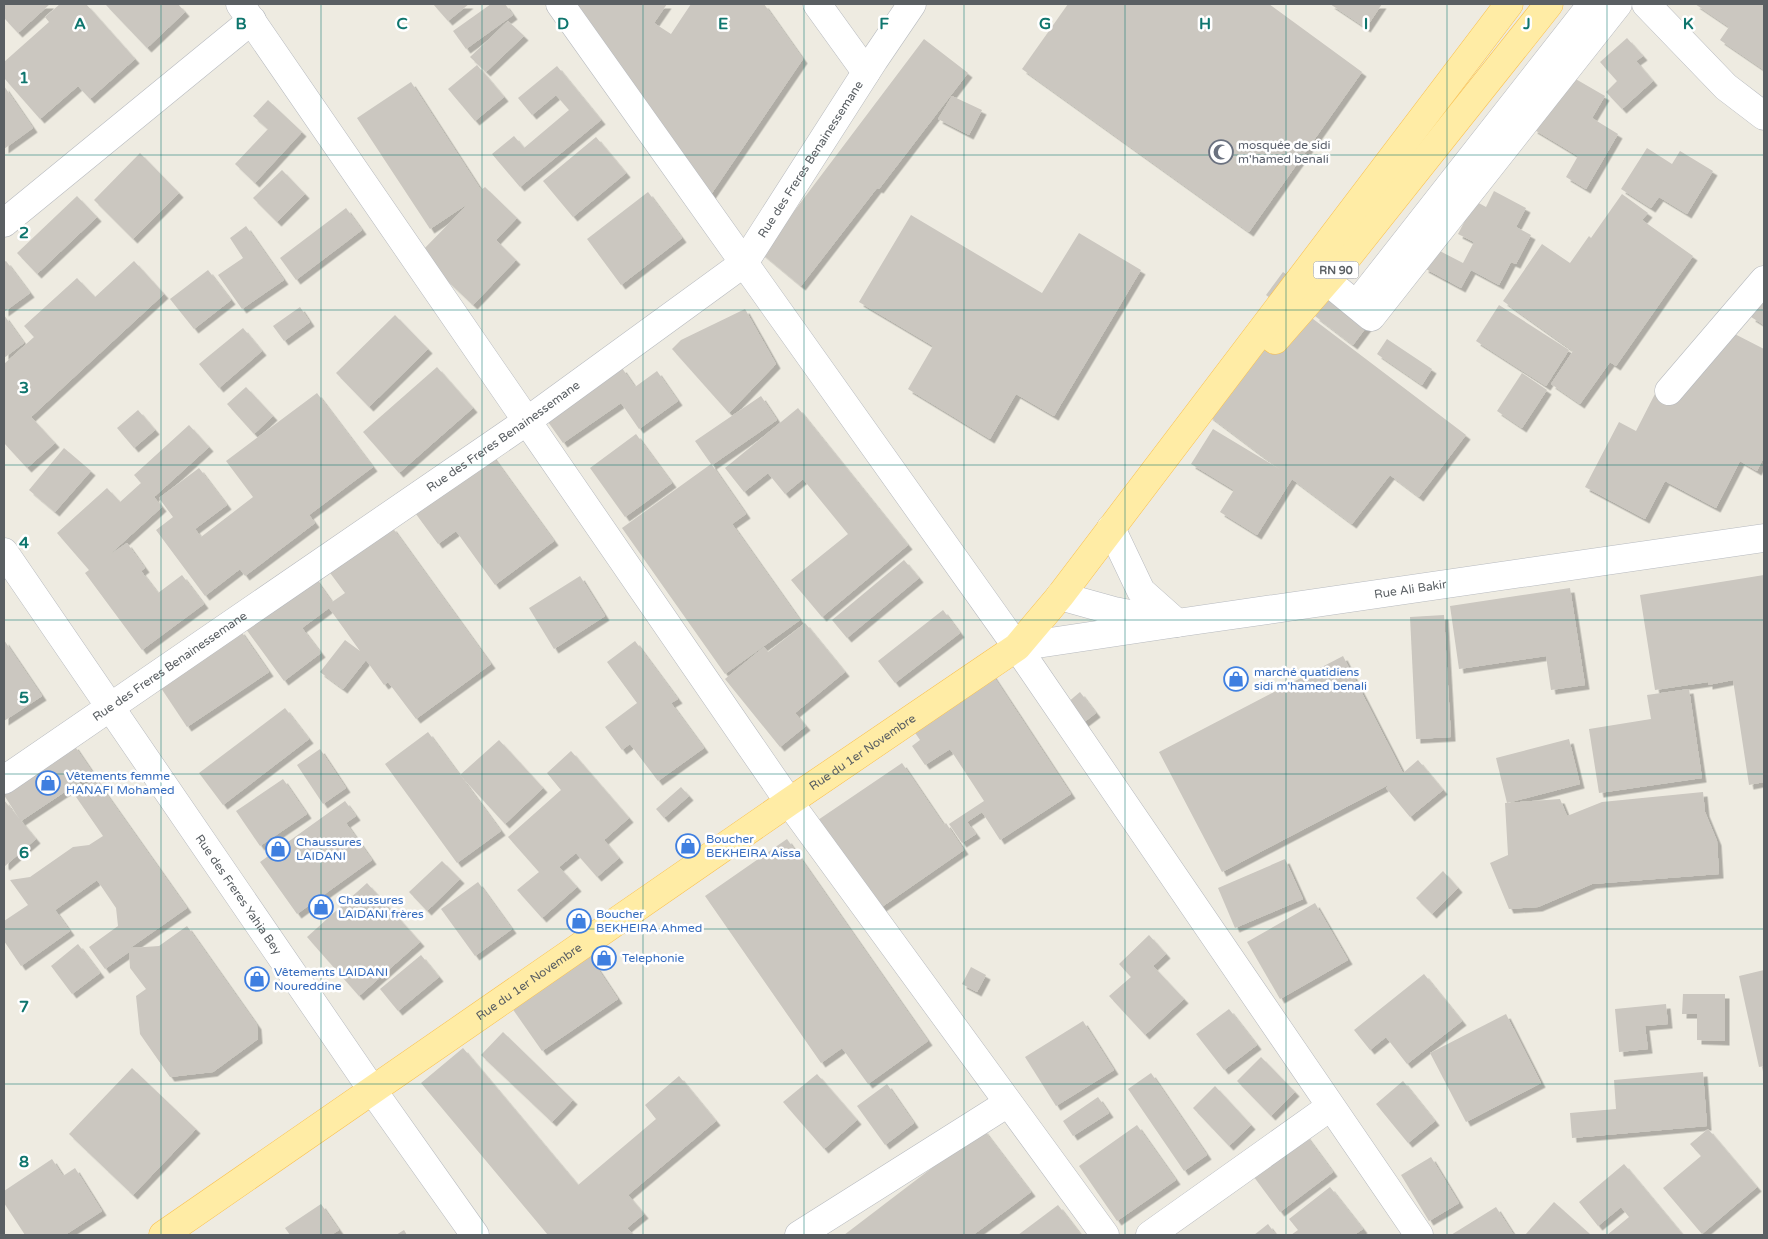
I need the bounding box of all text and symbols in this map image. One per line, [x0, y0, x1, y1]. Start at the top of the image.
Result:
text: A [74, 14, 86, 34]
text: B [235, 14, 247, 34]
text: C [396, 14, 408, 34]
text: D [557, 14, 569, 34]
text: E [718, 14, 728, 34]
text: F [879, 14, 889, 34]
text: G [1039, 14, 1051, 34]
text: H [1199, 14, 1211, 34]
text: I [1364, 14, 1368, 34]
text: J [1522, 14, 1531, 34]
text: K [1683, 14, 1694, 34]
text: 1 [19, 68, 29, 88]
street label: Rue des Freres Benainessemane [755, 78, 866, 240]
place label: mosquée de sidi m'hamed benali [1238, 138, 1330, 166]
mosque icon: mosquée de sidi m'hamed benali [1208, 139, 1234, 165]
text: 2 [19, 223, 29, 243]
road number: RN 90 [1314, 262, 1358, 278]
text: 3 [19, 378, 29, 398]
street label: Rue des Freres Benainessemane [424, 378, 583, 495]
text: 4 [19, 533, 29, 553]
street label: Rue Ali Bakir [1373, 577, 1448, 601]
street label: Rue des Freres Benainessemane [90, 608, 250, 724]
place label: marché quatidiens sidi m'hamed benali [1254, 665, 1367, 693]
shop icon: marché quatidiens sidi m'hamed benali [1223, 666, 1249, 692]
text: 5 [19, 688, 29, 708]
street label: Rue du 1er Novembre [807, 711, 918, 793]
place label: Vêtements femme HANAFI Mohamed [66, 769, 175, 797]
shop icon: Vêtements femme HANAFI Mohamed [35, 770, 61, 796]
street label: Rue des Freres Yahia Bey [192, 832, 285, 958]
place label: Boucher BEKHEIRA Aissa [706, 832, 801, 860]
shop icon: Boucher BEKHEIRA Aissa [675, 833, 701, 859]
place label: Chaussures LAIDANI [296, 835, 362, 863]
shop icon: Chaussures LAIDANI [265, 836, 291, 862]
text: 6 [19, 843, 29, 863]
place label: Chaussures LAIDANI frères [338, 893, 424, 921]
shop icon: Chaussures LAIDANI frères [308, 894, 334, 920]
place label: Boucher BEKHEIRA Ahmed [596, 907, 702, 935]
shop icon: Boucher BEKHEIRA Ahmed [566, 908, 592, 934]
street label: Rue du 1er Novembre [473, 940, 585, 1023]
shop icon: Telephonie [591, 945, 617, 971]
place label: Telephonie [622, 951, 685, 965]
place label: Vêtements LAIDANI Noureddine [274, 965, 388, 993]
shop icon: Vêtements LAIDANI Noureddine [244, 966, 270, 992]
text: 7 [19, 997, 29, 1017]
text: 8 [19, 1152, 29, 1172]

